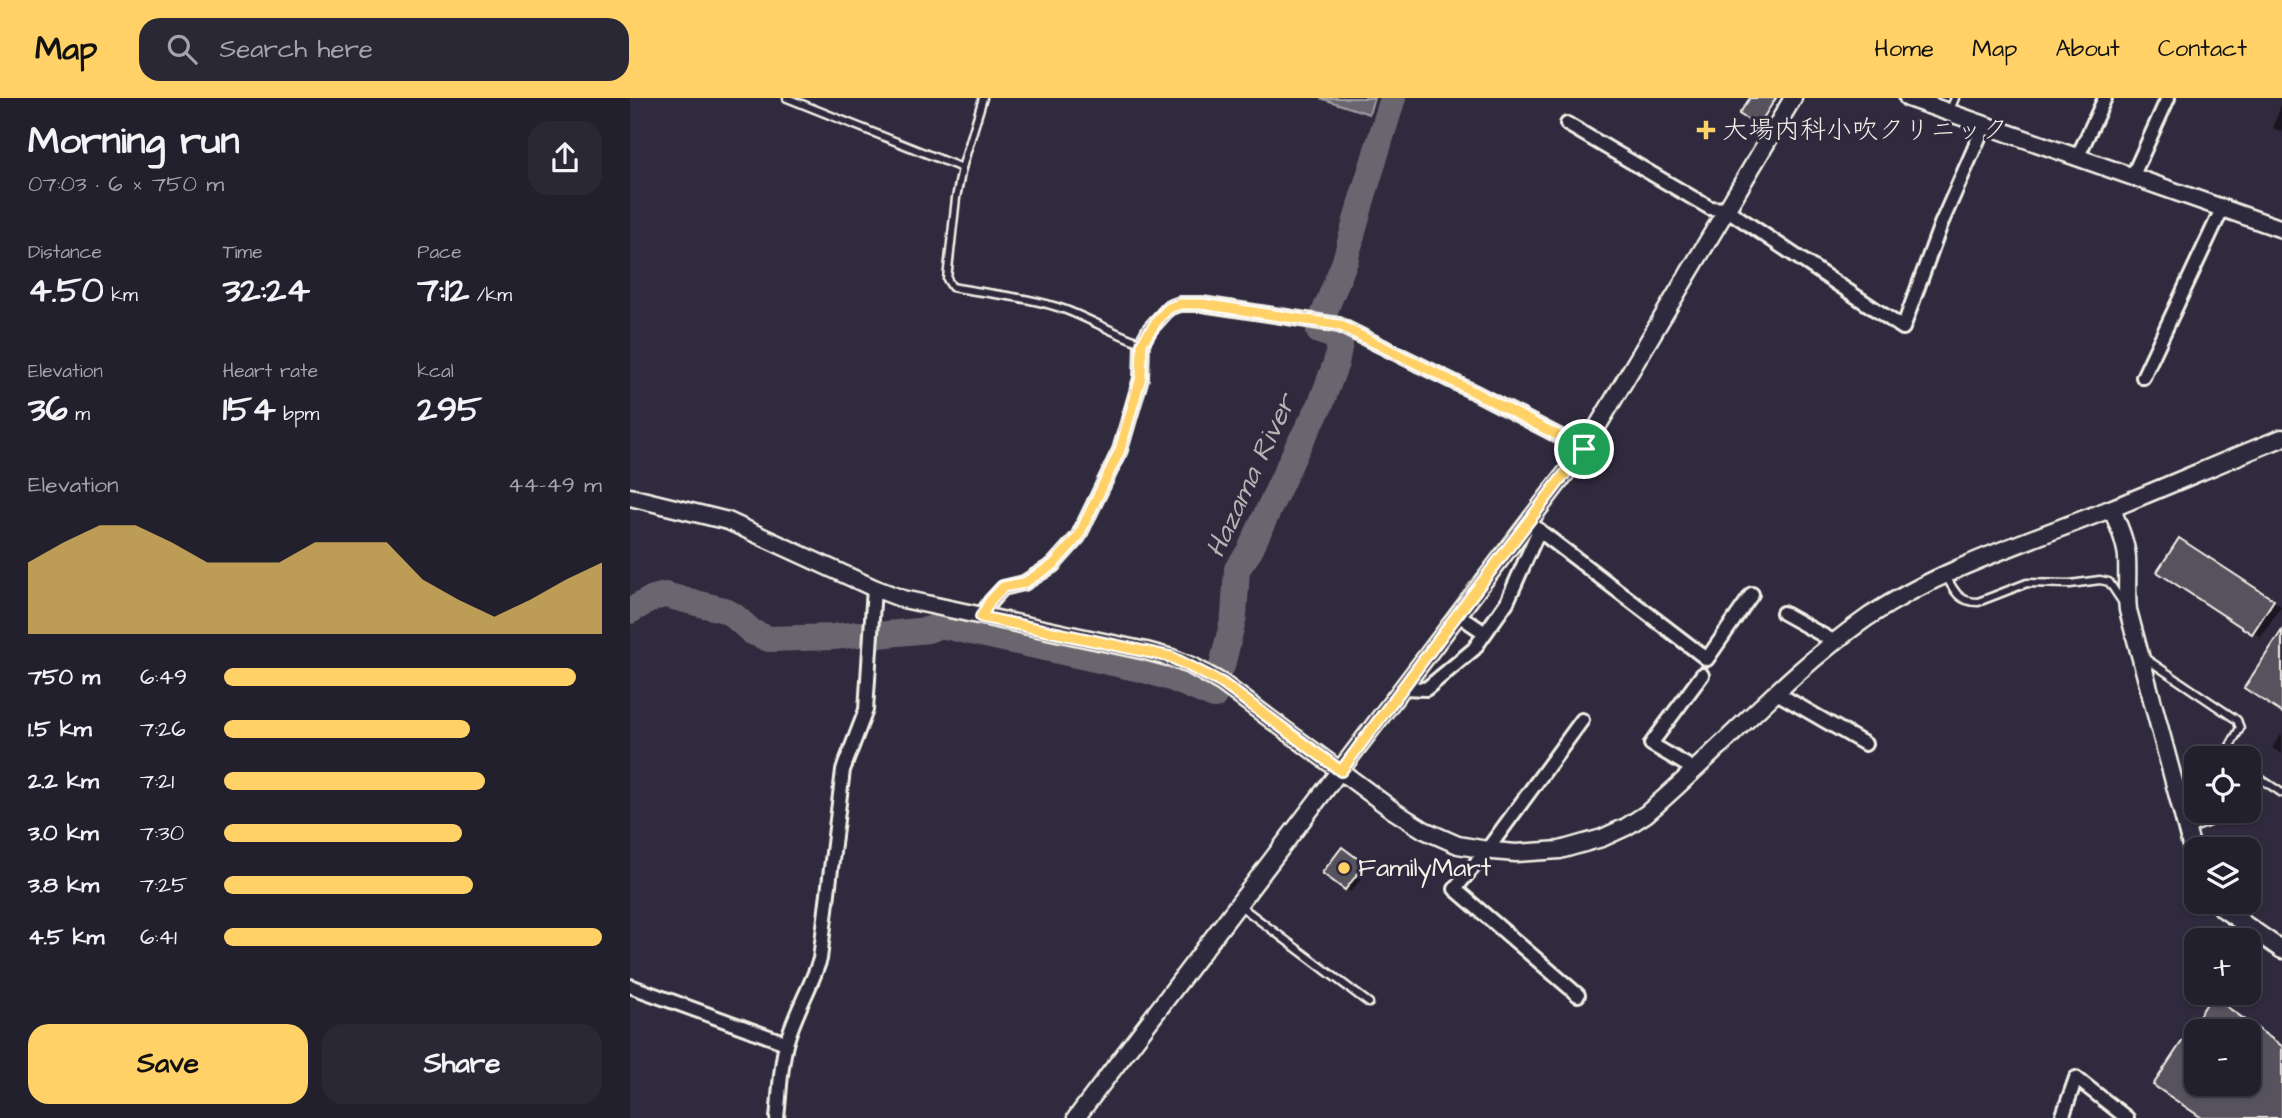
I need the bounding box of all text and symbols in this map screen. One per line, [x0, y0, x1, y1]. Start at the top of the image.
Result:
search box [139, 18, 629, 81]
text: Map [35, 26, 97, 72]
icon: search [163, 30, 201, 68]
text: Search here [219, 31, 373, 67]
text: Home [1874, 32, 1934, 66]
text: Map [1972, 32, 2017, 66]
text: About [2055, 32, 2120, 66]
text: Contact [2158, 32, 2247, 66]
place label: 大場内科小吹クリニック [1722, 112, 2008, 148]
text: Morning run [28, 116, 240, 168]
marker: 大場内科小吹クリニック [1696, 120, 1716, 140]
button: share [528, 121, 602, 195]
text: 07:03 · 6 × 750 m [28, 168, 224, 200]
text: Distance [28, 239, 102, 266]
text: Time [223, 239, 262, 266]
text: Pace [417, 239, 461, 266]
text: 4.50 [28, 266, 104, 315]
text: 32:24 [223, 266, 310, 315]
text: 7:12 [417, 266, 469, 315]
text: km [104, 282, 138, 309]
text: /km [469, 282, 512, 309]
text: Elevation [28, 358, 103, 385]
text: Heart rate [223, 358, 318, 385]
text: kcal [417, 358, 454, 385]
text: 36 [28, 385, 68, 434]
text: 154 [223, 385, 276, 434]
text: 295 [417, 385, 482, 434]
water label: Hazama River [1196, 386, 1307, 564]
text: m [68, 401, 90, 428]
text: bpm [276, 401, 319, 428]
pin [1554, 419, 1614, 479]
icon: arrive [1565, 430, 1603, 468]
text: Elevation [28, 469, 119, 501]
text: 44–49 m [508, 469, 602, 501]
text: 750 m [28, 661, 100, 693]
text: 6:49 [140, 661, 187, 693]
text: 1.5 km [28, 713, 92, 745]
text: 7:26 [140, 713, 186, 745]
map controls [2184, 746, 2261, 1096]
button: locate [2184, 746, 2261, 823]
text: 2.2 km [28, 765, 99, 797]
text: 7:21 [140, 765, 174, 797]
text: 3.0 km [28, 817, 99, 849]
text: 7:30 [140, 817, 184, 849]
button: layers [2184, 837, 2261, 914]
place label: FamilyMart [1358, 850, 1492, 888]
marker: FamilyMart [1336, 860, 1352, 876]
text: 3.8 km [28, 869, 99, 901]
text: 7:25 [140, 869, 187, 901]
text: 4.5 km [28, 921, 104, 953]
text: 6:41 [140, 921, 177, 953]
button: + [2184, 928, 2261, 1005]
button: − [2184, 1019, 2261, 1096]
button: Save [28, 1024, 308, 1104]
button: Share [322, 1024, 602, 1104]

